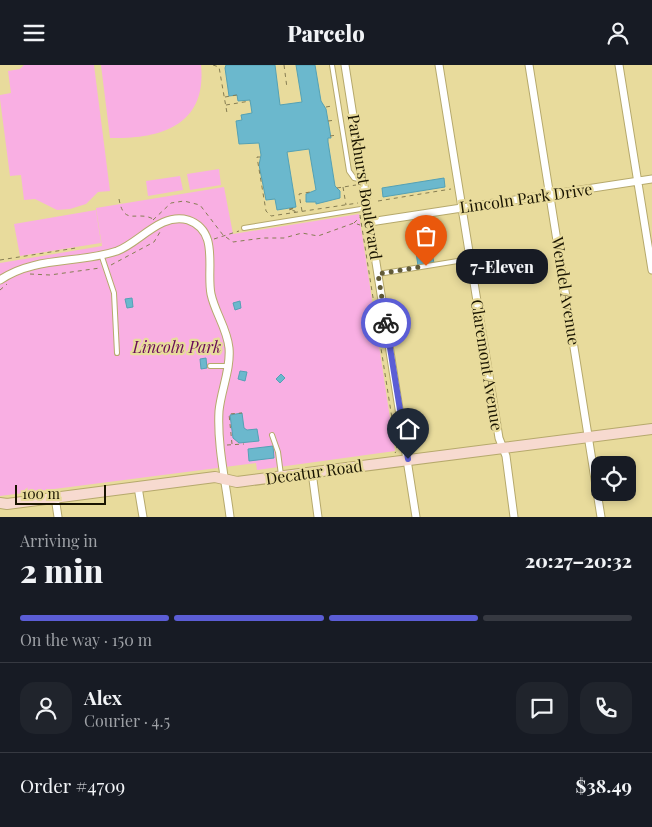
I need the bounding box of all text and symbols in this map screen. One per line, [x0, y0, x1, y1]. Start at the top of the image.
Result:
text: Parcelo [287, 18, 365, 48]
icon: menu [20, 19, 48, 47]
icon: person [604, 19, 632, 47]
street label: Parkhurst Boulevard [344, 113, 387, 261]
street label: Lincoln Park Drive [458, 178, 594, 217]
pin [405, 215, 447, 266]
icon: bag [412, 222, 440, 250]
street label: Wendel Avenue [547, 234, 585, 347]
callout: 7-Eleven [456, 249, 548, 283]
text: 7-Eleven [470, 256, 534, 277]
courier [361, 298, 411, 348]
street label: Claremont Avenue [467, 298, 508, 432]
icon: bike [372, 309, 400, 337]
park label: Lincoln Park [132, 336, 221, 357]
pin [387, 408, 429, 459]
icon: home [394, 415, 422, 443]
street label: Decatur Road [264, 454, 364, 489]
map controls [591, 456, 636, 501]
button: locate [591, 456, 636, 501]
scale bar [15, 482, 106, 505]
text: 100 m [22, 484, 60, 503]
text: Arriving in [20, 530, 98, 551]
text: 20:27–20:32 [525, 547, 632, 573]
text: 2 min [20, 548, 103, 591]
text: On the way · 150 m [20, 629, 152, 650]
button: person [20, 682, 72, 734]
button: chat [516, 682, 568, 734]
button: phone [580, 682, 632, 734]
text: Alex [84, 684, 122, 710]
text: Courier · 4.5 [84, 710, 170, 731]
text: Order #4709 [20, 772, 125, 798]
text: $38.49 [576, 772, 632, 798]

